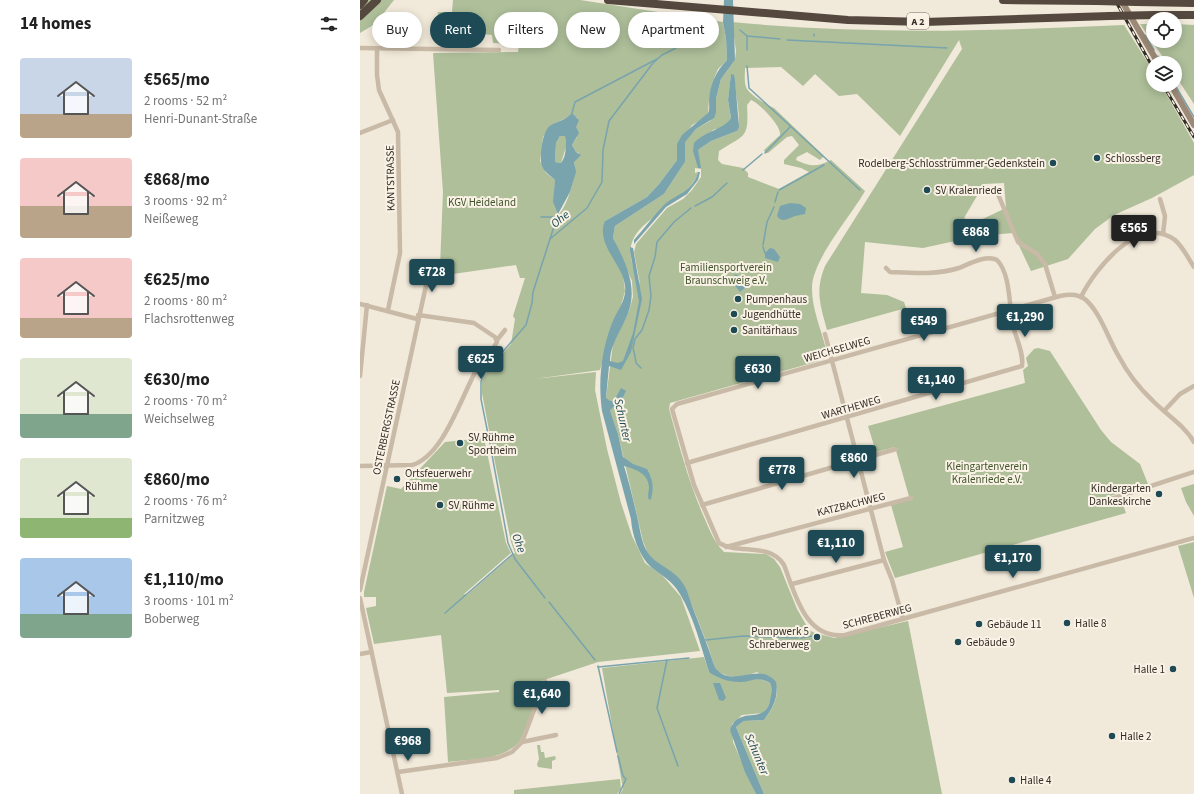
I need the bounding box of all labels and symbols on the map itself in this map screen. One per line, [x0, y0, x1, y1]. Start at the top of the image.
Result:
road number: A 2 [907, 13, 929, 29]
street label: KANTSTRASSE [382, 145, 399, 211]
place label: Schlossberg [1105, 151, 1161, 166]
marker: Schlossberg [1092, 153, 1102, 163]
place label: Rodelberg-Schlosstrümmer-Gedenkstein [858, 156, 1045, 171]
marker: Rodelberg-Schlosstrümmer-Gedenkstein [1048, 158, 1058, 168]
place label: SV Kralenriede [935, 183, 1003, 198]
marker: SV Kralenriede [922, 185, 932, 195]
park label: KGV Heideland [448, 195, 516, 210]
water label: Ohe [547, 206, 573, 232]
pin: €565 [1110, 215, 1158, 249]
pin: €868 [952, 219, 1000, 253]
pin: €728 [408, 259, 456, 293]
park label: Familiensportverein Braunschweig e.V. [680, 260, 772, 288]
place label: Pumpenhaus [746, 292, 807, 307]
marker: Pumpenhaus [733, 294, 743, 304]
pin: €1,290 [992, 304, 1058, 338]
place label: Jugendhütte [742, 307, 801, 322]
pin: €549 [900, 308, 948, 342]
marker: Jugendhütte [729, 309, 739, 319]
place label: Sanitärhaus [742, 323, 797, 338]
marker: Sanitärhaus [729, 325, 739, 335]
street label: WEICHSELWEG [802, 333, 872, 366]
pin: €625 [457, 346, 505, 380]
pin: €630 [734, 356, 782, 390]
pin: €1,140 [903, 367, 969, 401]
street label: OSTERBERGSTRASSE [369, 378, 404, 476]
street label: WARTHEWEG [820, 392, 883, 423]
water label: Schunter [609, 397, 636, 444]
place label: SV Rühme Sportheim [468, 430, 517, 458]
marker: SV Rühme Sportheim [455, 438, 465, 448]
pin: €860 [830, 445, 878, 479]
pin: €778 [758, 457, 806, 491]
park label: Kleingartenverein Kralenriede e.V. [946, 459, 1028, 487]
place label: Ortsfeuerwehr Rühme [405, 466, 472, 494]
marker: Ortsfeuerwehr Rühme [392, 474, 402, 484]
place label: Kindergarten Dankeskirche [1089, 481, 1152, 509]
street label: KATZBACHWEG [815, 489, 887, 520]
marker: Kindergarten Dankeskirche [1154, 489, 1164, 499]
place label: SV Rühme [448, 498, 495, 513]
marker: SV Rühme [435, 500, 445, 510]
pin: €1,110 [803, 530, 869, 564]
water label: Ohe [507, 531, 530, 556]
pin: €1,170 [980, 545, 1046, 579]
street label: SCHREBERWEG [841, 600, 914, 633]
place label: Halle 8 [1075, 616, 1107, 631]
place label: Gebäude 11 [987, 617, 1041, 632]
marker: Halle 8 [1062, 618, 1072, 628]
marker: Gebäude 11 [974, 619, 984, 629]
place label: Pumpwerk 5 Schreberweg [749, 624, 809, 652]
marker: Pumpwerk 5 Schreberweg [812, 632, 822, 642]
place label: Gebäude 9 [966, 635, 1015, 650]
marker: Gebäude 9 [953, 637, 963, 647]
place label: Halle 1 [1134, 662, 1165, 677]
marker: Halle 1 [1168, 664, 1178, 674]
pin: €1,640 [509, 681, 575, 715]
pin: €968 [384, 728, 432, 762]
place label: Halle 2 [1120, 729, 1151, 744]
water label: Schunter [740, 731, 773, 778]
marker: Halle 2 [1107, 731, 1117, 741]
place label: Halle 4 [1020, 773, 1052, 788]
marker: Halle 4 [1007, 775, 1017, 785]

